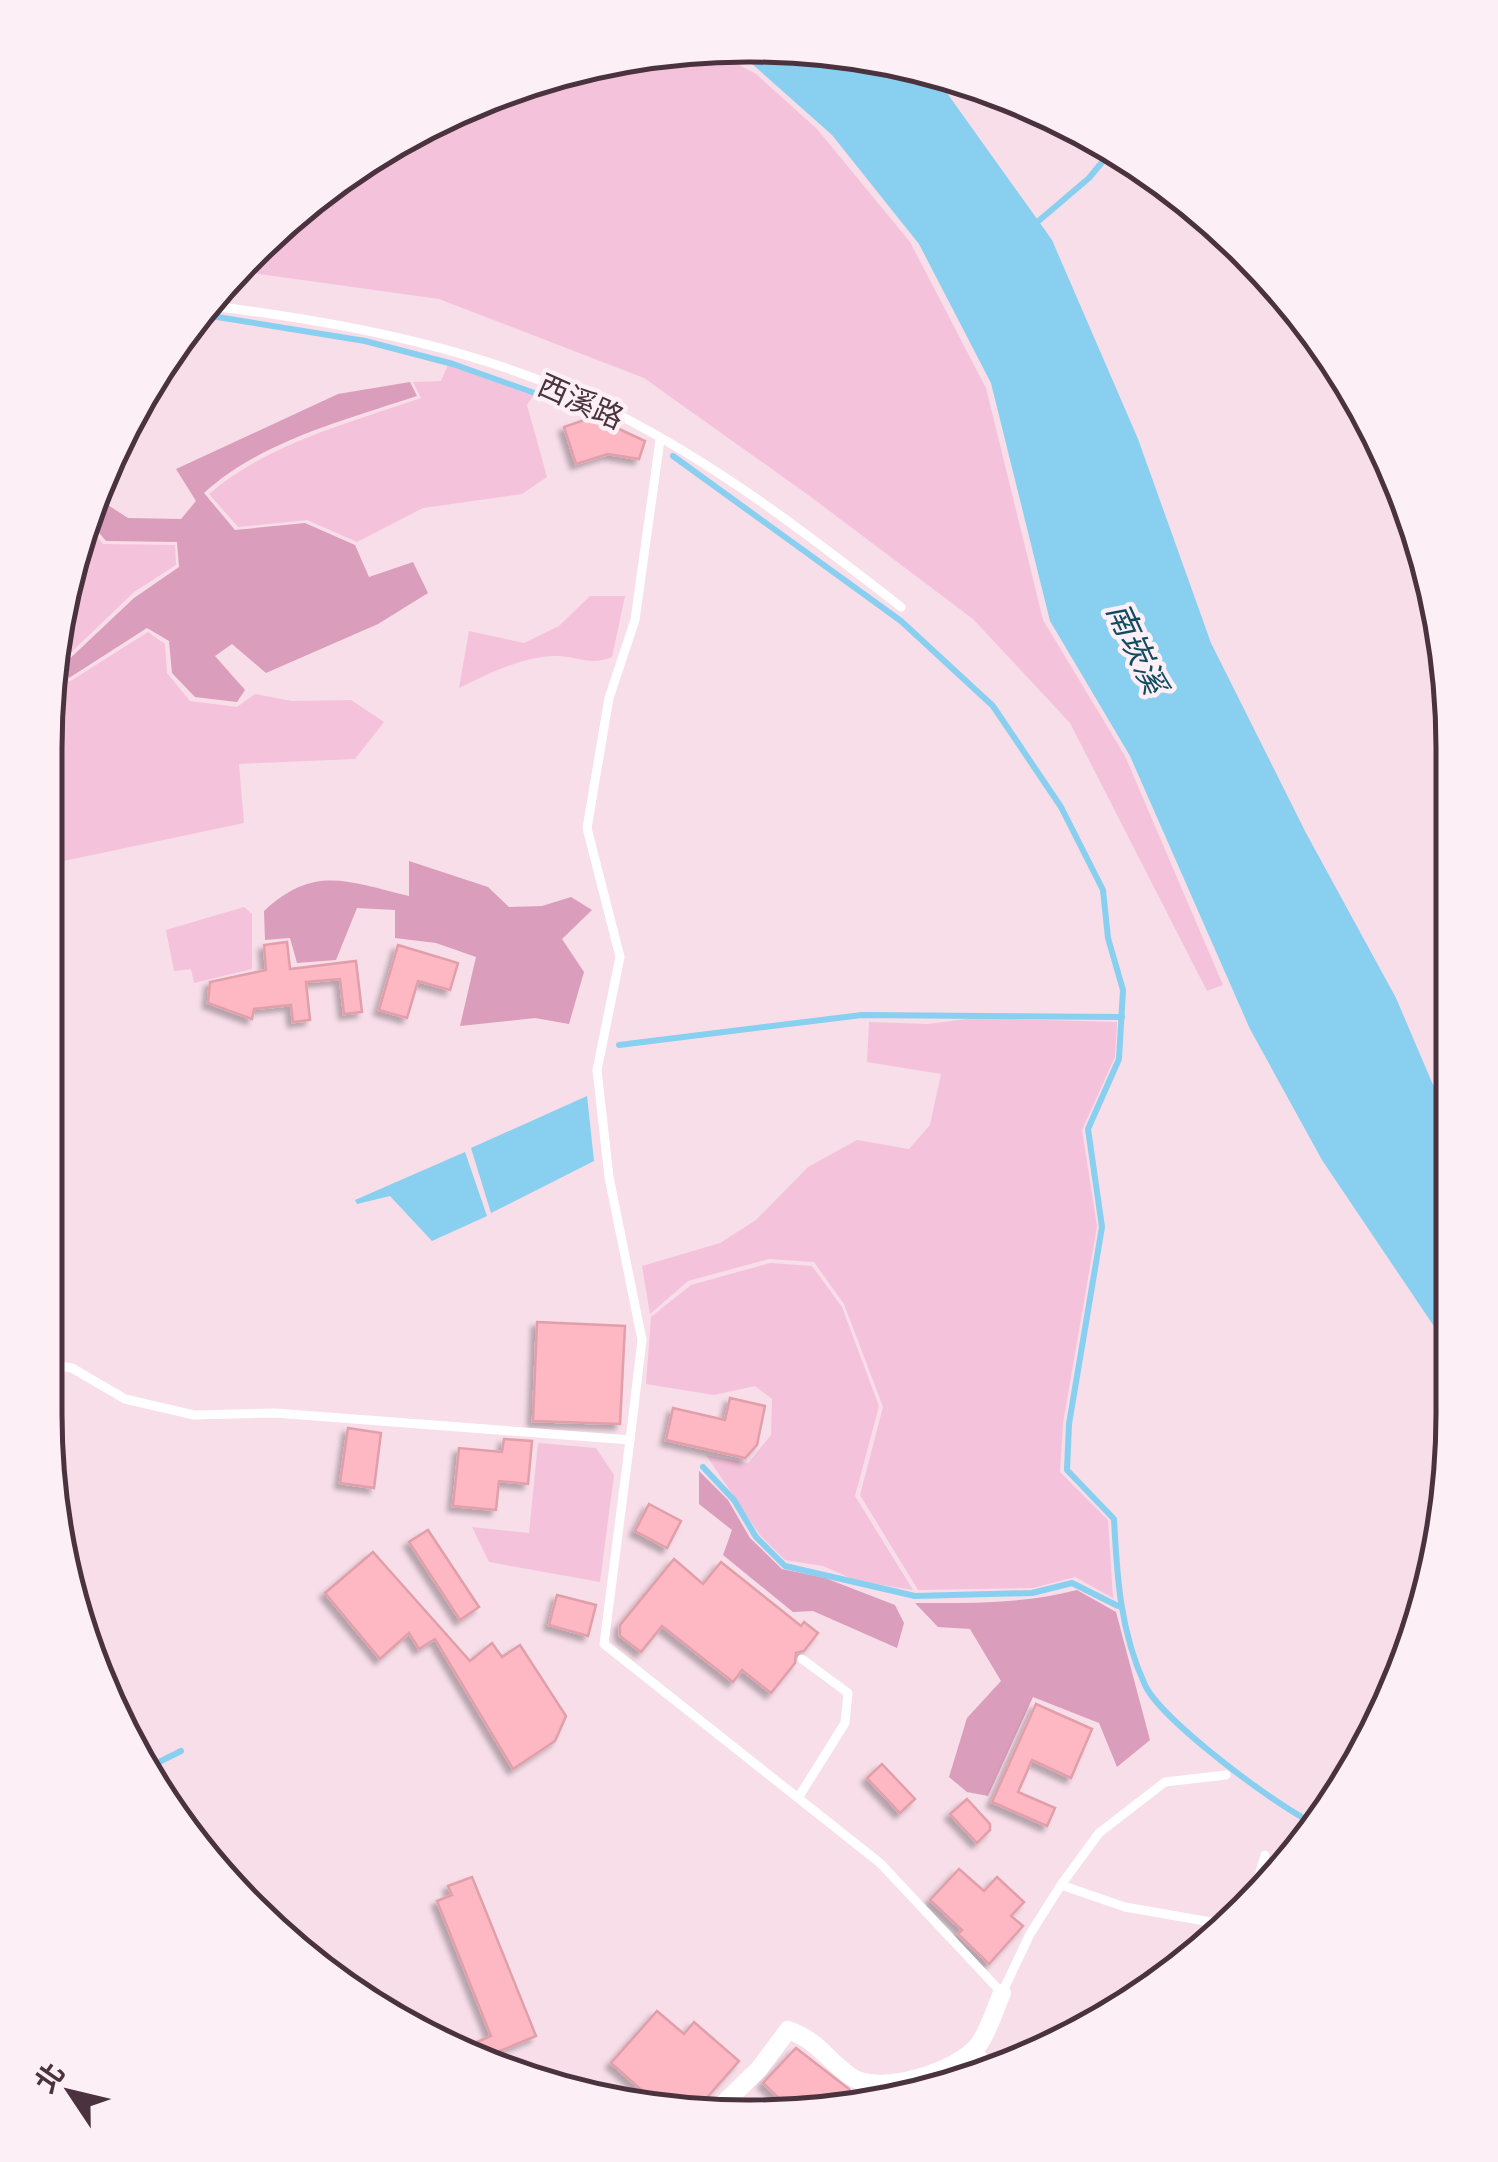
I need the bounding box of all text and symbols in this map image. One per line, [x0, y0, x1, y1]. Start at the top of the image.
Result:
street label: 西溪路 [532, 364, 630, 438]
water label: 南崁溪 [1097, 595, 1178, 704]
north arrow [20, 2042, 120, 2142]
text: 北 [26, 2055, 73, 2100]

